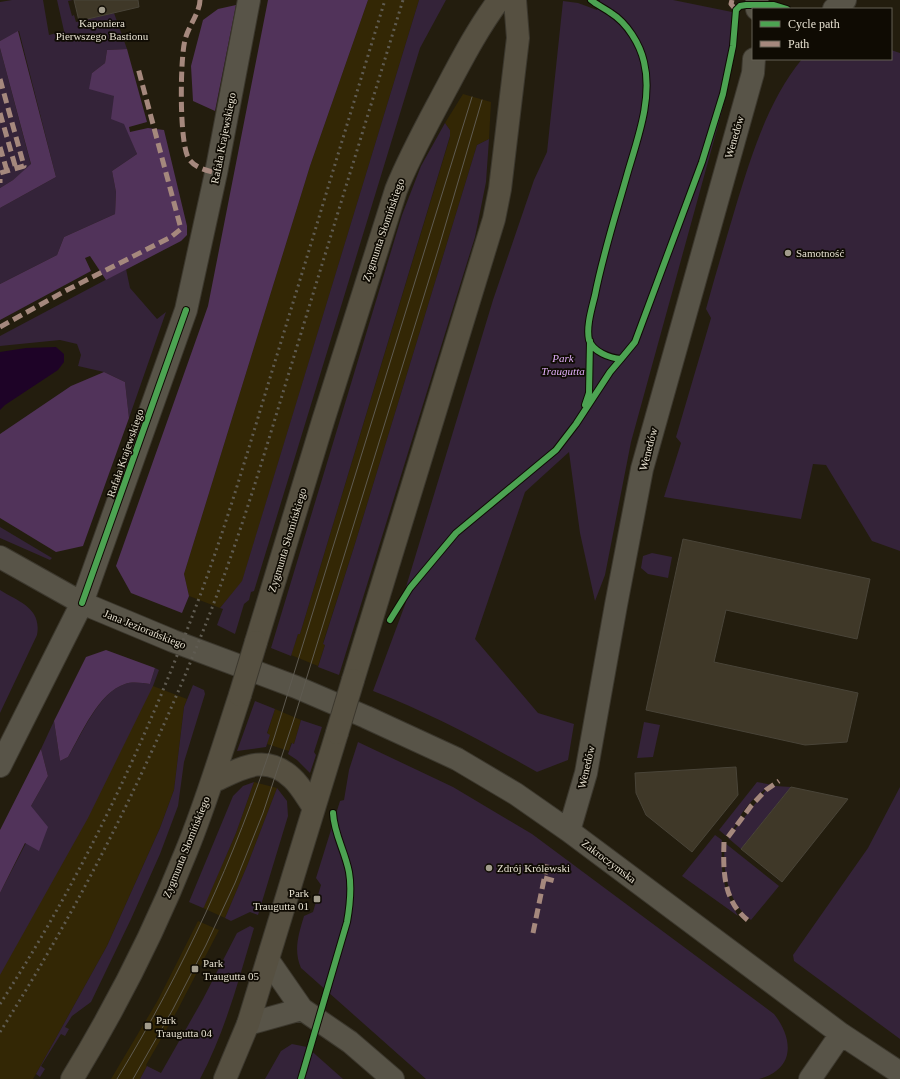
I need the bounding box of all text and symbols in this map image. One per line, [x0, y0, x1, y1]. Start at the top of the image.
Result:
marker: Kaponiera Pierwszego Bastionu [97, 5, 107, 15]
legend [752, 8, 892, 60]
place label: Kaponiera Pierwszego Bastionu [56, 17, 149, 42]
text: Cycle path [788, 17, 840, 31]
text: Path [788, 37, 809, 51]
street label: Rafała Krajewskiego [208, 91, 238, 185]
street label: Wenedów [722, 114, 746, 160]
street label: Zygmunta Słomińskiego [360, 176, 406, 283]
place label: Samotność [796, 247, 844, 259]
marker: Samotność [783, 248, 793, 258]
park label: Park Traugutta [541, 352, 585, 377]
street label: Rafała Krajewskiego [104, 407, 146, 499]
street label: Wenedów [637, 426, 659, 472]
street label: Zygmunta Słomińskiego [265, 486, 309, 594]
street label: Jana Jeziorańskiego [102, 607, 188, 651]
street label: Wenedów [575, 744, 597, 790]
street label: Zygmunta Słomińskiego [160, 794, 212, 900]
street label: Zakroczymska [580, 837, 639, 885]
place label: Zdrój Królewski [497, 862, 570, 874]
marker: Zdrój Królewski [484, 863, 494, 873]
place label: Park Traugutta 01 [253, 887, 309, 912]
marker: Park Traugutta 01 [312, 894, 322, 904]
place label: Park Traugutta 05 [203, 957, 260, 982]
marker: Park Traugutta 05 [190, 964, 200, 974]
place label: Park Traugutta 04 [156, 1014, 213, 1039]
marker: Park Traugutta 04 [143, 1021, 153, 1031]

